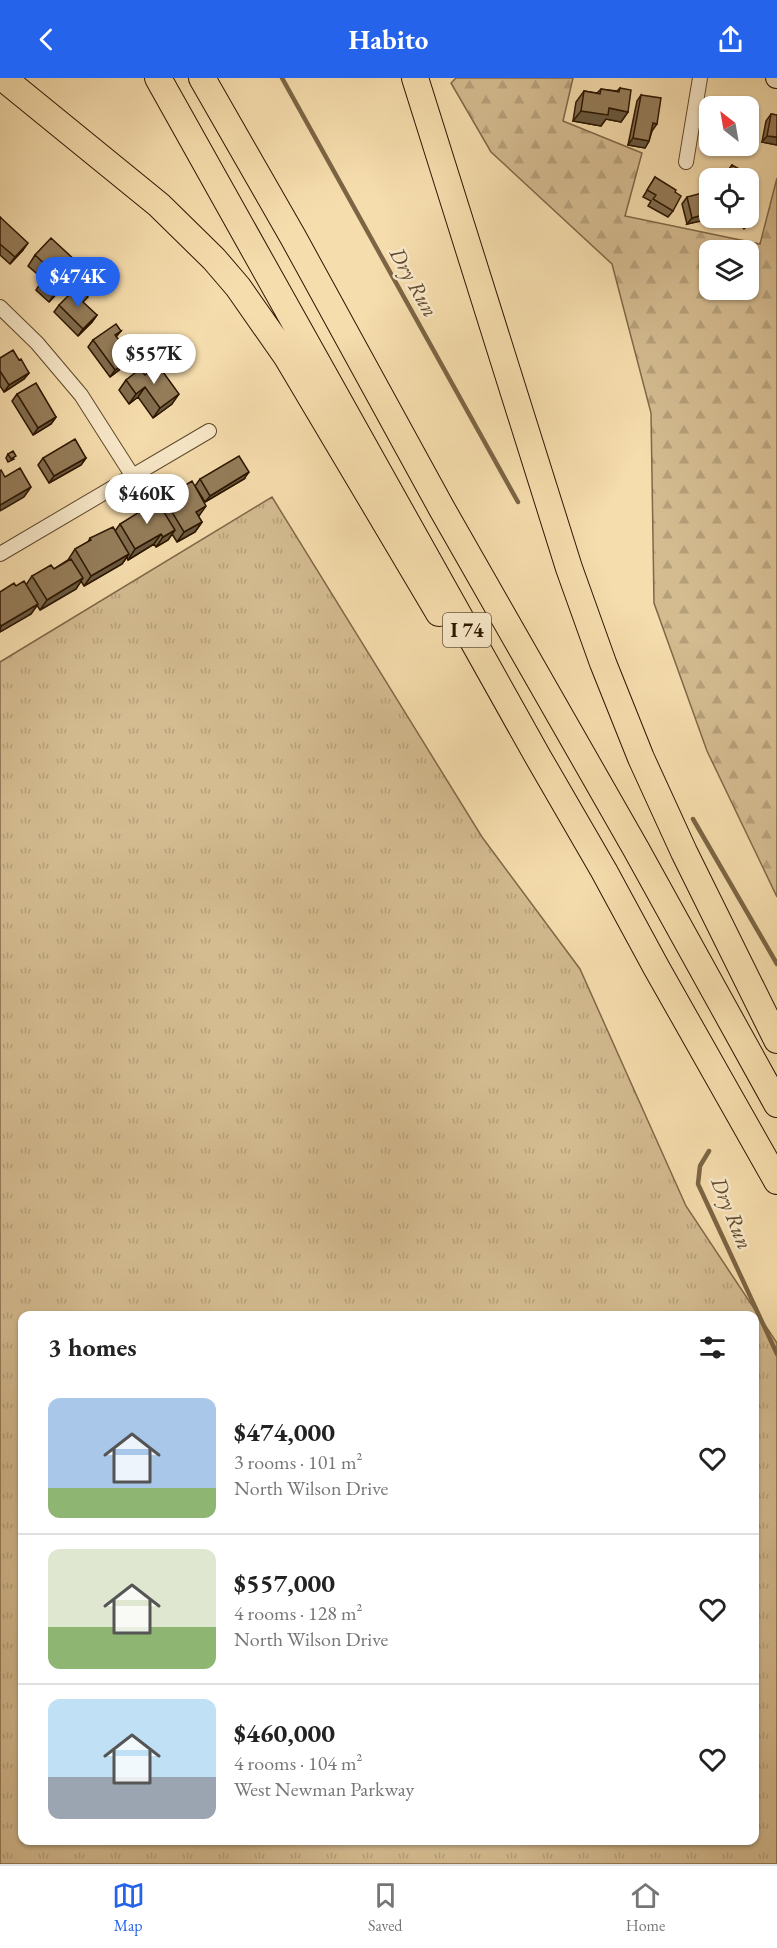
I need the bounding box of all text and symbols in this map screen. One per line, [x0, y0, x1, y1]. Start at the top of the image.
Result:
text: Habito [349, 22, 428, 57]
icon: back [30, 23, 63, 56]
icon: share [714, 23, 747, 56]
north arrow [699, 96, 759, 156]
map controls [699, 96, 759, 300]
button: locate [699, 168, 759, 228]
button: layers [699, 240, 759, 300]
water label: Dry Run [382, 241, 445, 322]
pin: $474K [36, 257, 120, 308]
text: $474K [50, 263, 106, 289]
pin: $557K [112, 334, 196, 385]
text: $557K [126, 340, 182, 366]
pin: $460K [105, 474, 189, 525]
text: $460K [119, 480, 175, 506]
road number: I 74 [443, 613, 491, 647]
water label: Dry Run [704, 1172, 760, 1254]
text: 3 homes [48, 1330, 137, 1364]
icon: filters [696, 1331, 729, 1364]
text: $474,000 [234, 1415, 335, 1449]
icon: home [96, 1422, 168, 1494]
icon: heart [696, 1442, 729, 1475]
text: 3 rooms · 101 m² [234, 1449, 362, 1475]
text: North Wilson Drive [234, 1475, 388, 1501]
text: $557,000 [234, 1566, 335, 1600]
icon: home [96, 1573, 168, 1645]
icon: heart [696, 1593, 729, 1626]
text: 4 rooms · 128 m² [234, 1600, 362, 1626]
text: North Wilson Drive [234, 1626, 388, 1652]
text: $460,000 [234, 1716, 335, 1750]
icon: home [96, 1723, 168, 1795]
icon: heart [696, 1743, 729, 1776]
text: 4 rooms · 104 m² [234, 1750, 362, 1776]
text: West Newman Parkway [234, 1776, 414, 1802]
tab: Map [112, 1879, 145, 1936]
tab: Saved [368, 1879, 402, 1936]
tab: Home [626, 1879, 665, 1936]

